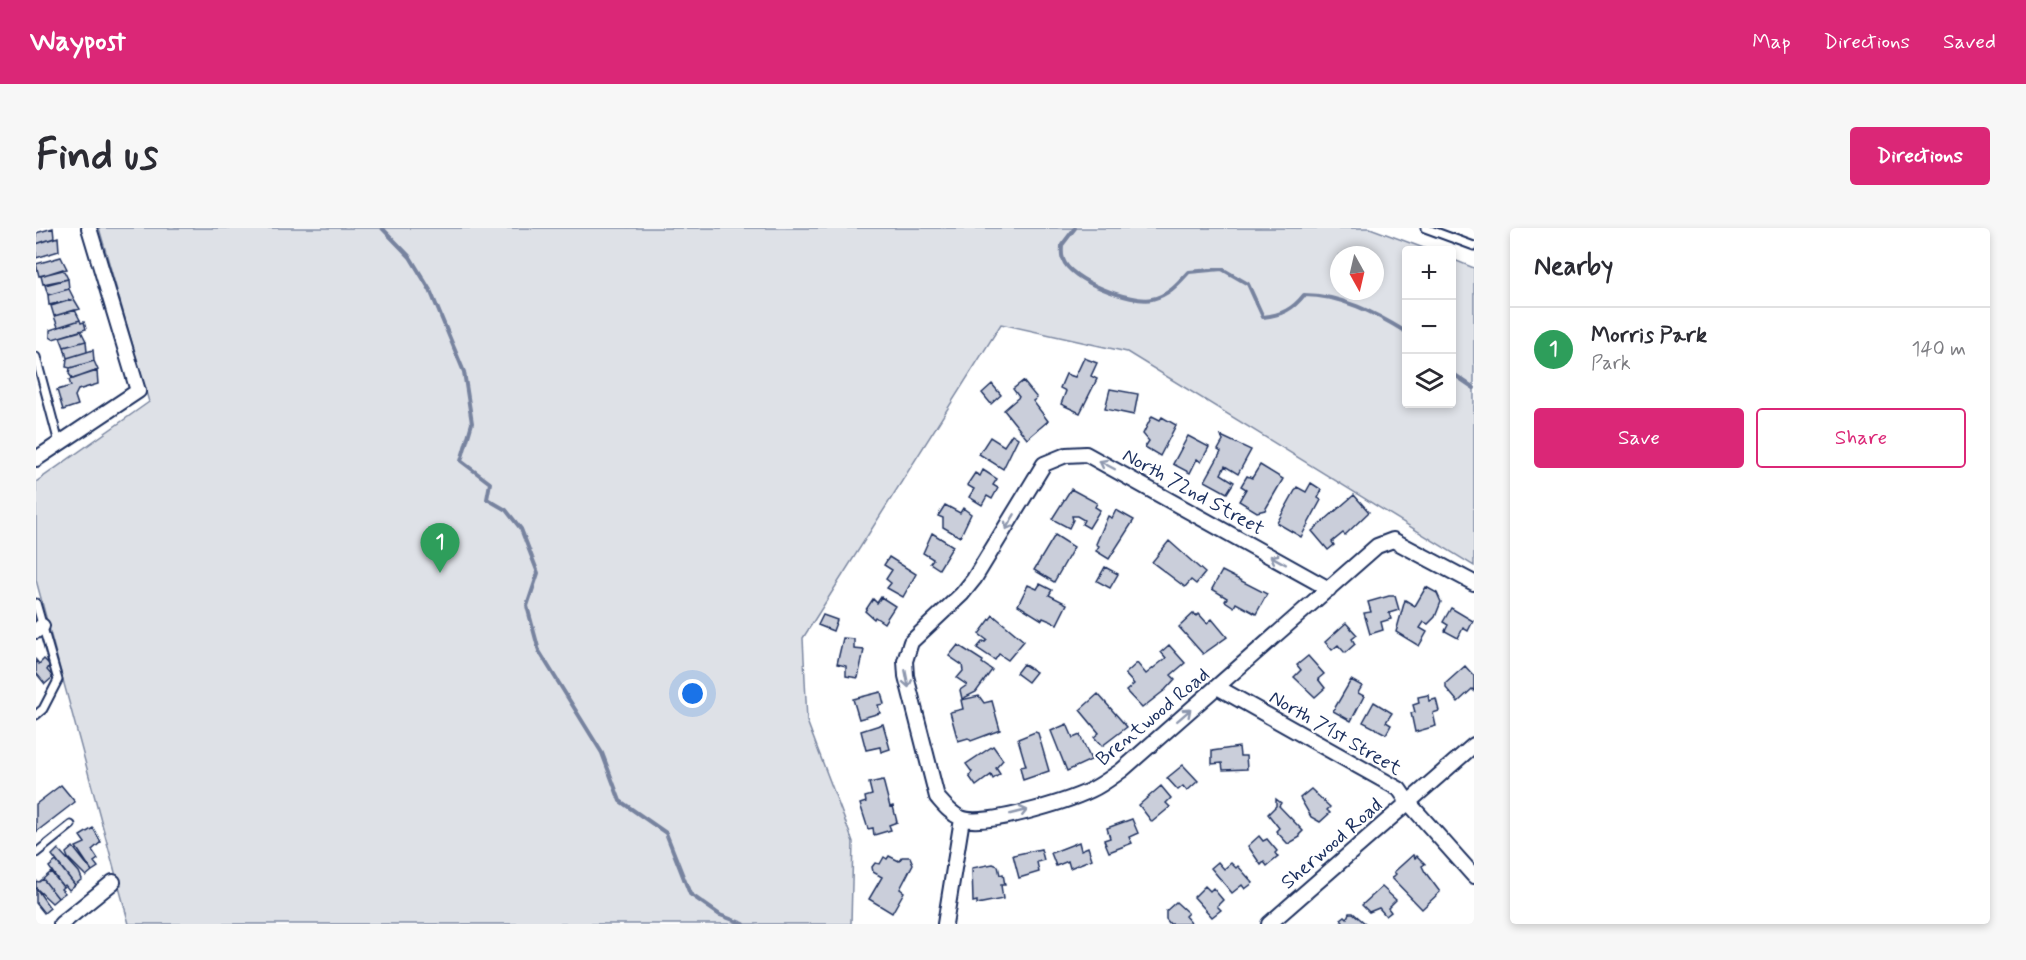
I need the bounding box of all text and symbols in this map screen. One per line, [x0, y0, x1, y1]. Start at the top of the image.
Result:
text: Waypost [30, 24, 126, 61]
text: Map [1752, 28, 1791, 56]
text: Directions [1824, 28, 1910, 56]
text: Saved [1943, 28, 1996, 56]
button: Directions [1850, 127, 1990, 185]
text: Find us [36, 129, 158, 184]
north arrow [1330, 246, 1384, 300]
map controls [1402, 246, 1456, 408]
button: + [1402, 246, 1456, 300]
text: Nearby [1534, 250, 1613, 284]
button: − [1402, 300, 1456, 354]
text: Morris Park [1591, 322, 1707, 350]
text: 1 [1549, 336, 1558, 363]
text: 140 m [1912, 336, 1966, 363]
text: Park [1591, 350, 1631, 377]
button: layers [1402, 354, 1456, 408]
button: Save [1534, 408, 1744, 468]
button: Share [1756, 408, 1966, 468]
street label: North 72nd Street [1117, 442, 1269, 542]
one-way arrow [1099, 459, 1117, 470]
one-way arrow [1003, 513, 1015, 530]
pin: 1 [420, 524, 460, 573]
one-way arrow [1269, 554, 1286, 566]
street label: Brentwood Road [1090, 662, 1215, 773]
one-way arrow [902, 669, 913, 688]
your location [678, 679, 707, 708]
street label: North 71st Street [1264, 684, 1407, 782]
one-way arrow [1176, 708, 1191, 722]
street label: Sherwood Road [1275, 792, 1389, 896]
one-way arrow [1010, 806, 1029, 818]

